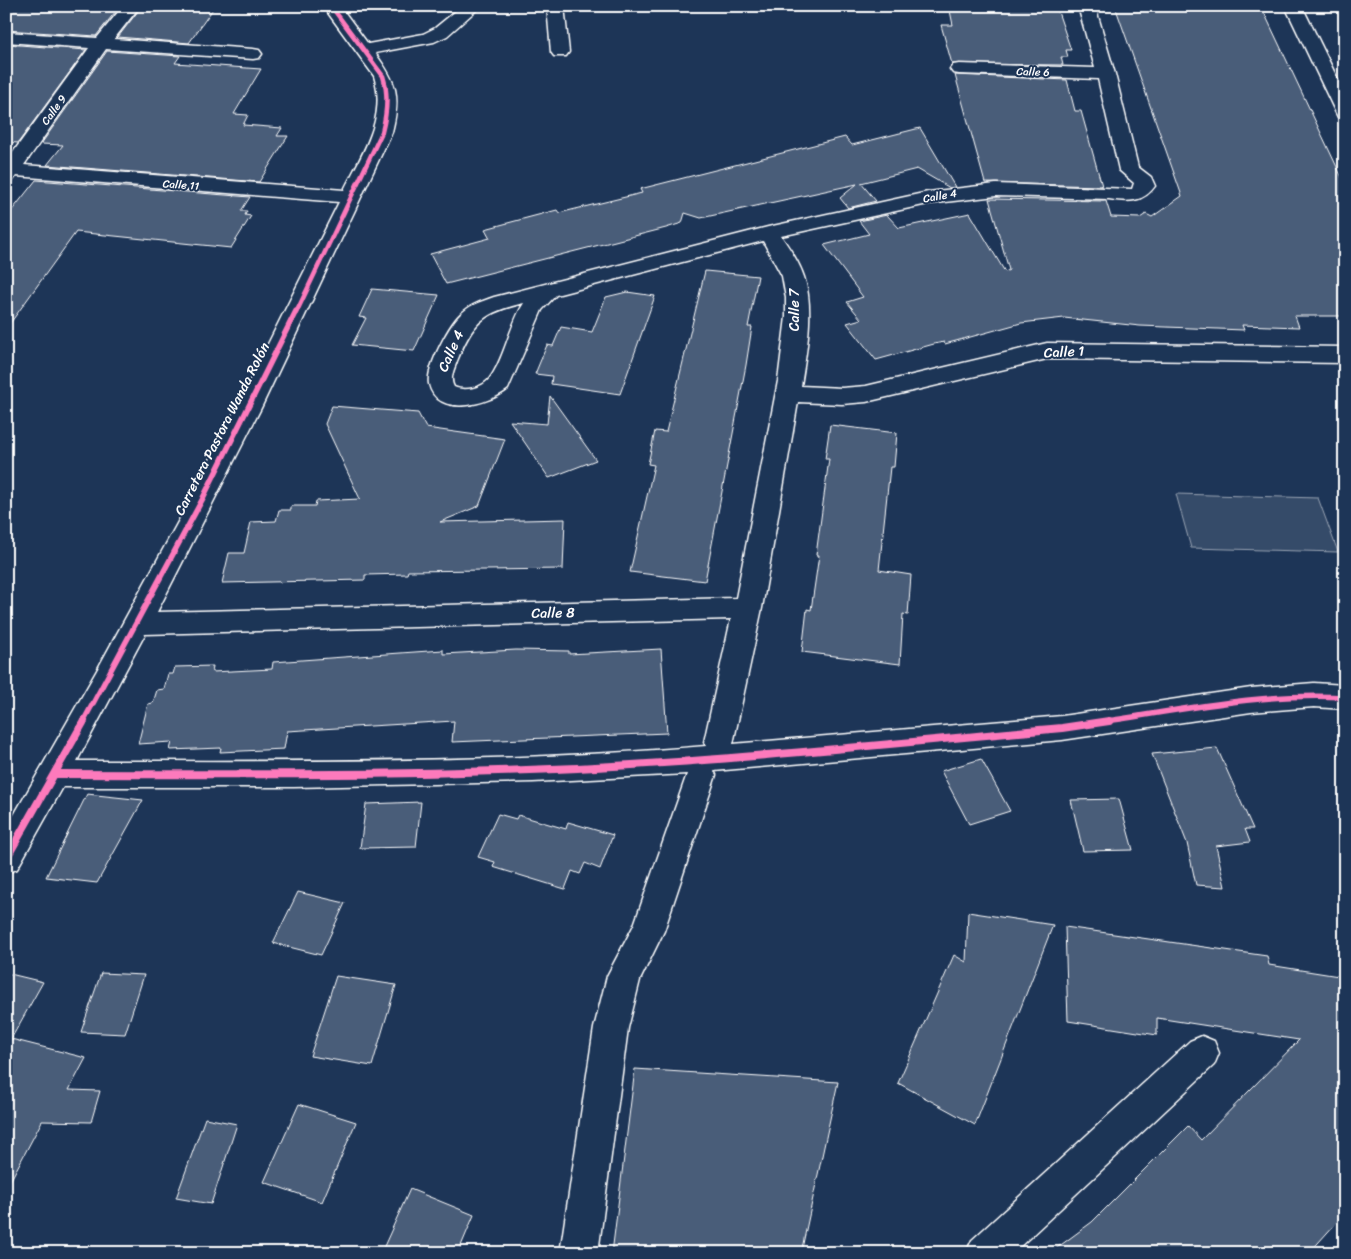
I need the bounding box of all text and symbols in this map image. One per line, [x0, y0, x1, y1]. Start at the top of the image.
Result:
street label: Calle 6 [1016, 62, 1050, 82]
street label: Calle 9 [36, 91, 72, 129]
street label: Calle 11 [162, 174, 200, 196]
street label: Calle 4 [922, 184, 959, 208]
street label: Calle 7 [782, 288, 807, 331]
street label: Calle 4 [431, 326, 471, 376]
street label: Carretera Pastora Wanda Rolón [167, 337, 277, 520]
street label: Calle 1 [1043, 338, 1085, 366]
street label: Calle 8 [531, 600, 575, 626]

